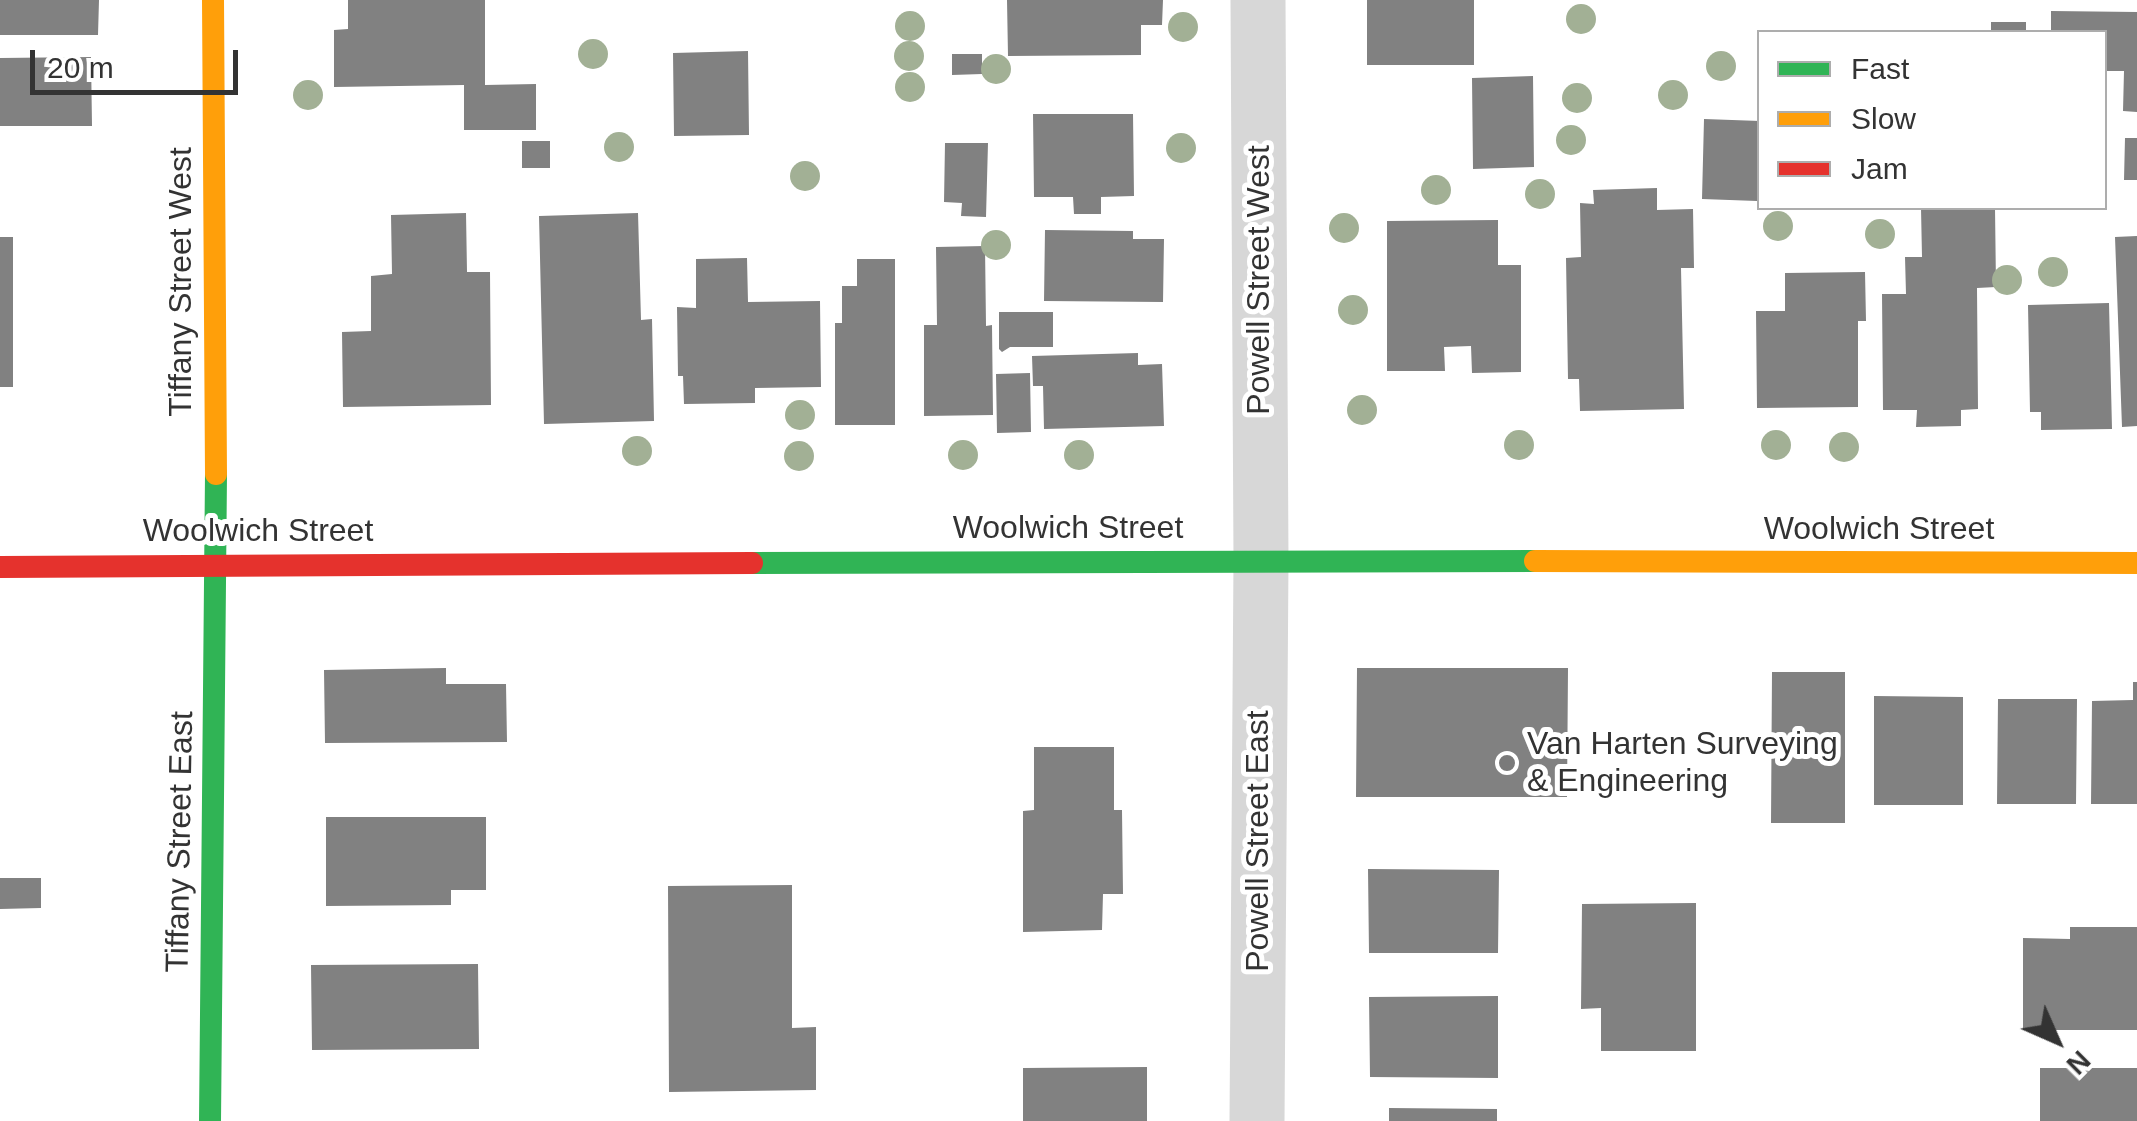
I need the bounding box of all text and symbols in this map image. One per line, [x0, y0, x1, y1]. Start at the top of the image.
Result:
scale bar [35, 30, 242, 92]
legend [1757, 30, 2107, 210]
text: 20 m [47, 51, 114, 84]
text: Fast [1851, 52, 1909, 85]
text: Slow [1851, 102, 1916, 135]
street label: Powell Street West [1241, 145, 1279, 415]
street label: Tiffany Street West [163, 147, 201, 417]
text: Jam [1851, 152, 1908, 185]
street label: Woolwich Street [953, 510, 1183, 548]
street label: Woolwich Street [1764, 511, 1994, 549]
street label: Woolwich Street [143, 513, 373, 551]
street label: Powell Street East [1240, 710, 1278, 972]
street label: Tiffany Street East [160, 711, 202, 973]
place label: Van Harten Surveying & Engineering [1527, 726, 1838, 801]
marker: Van Harten Surveying & Engineering [1496, 752, 1518, 774]
north arrow [2007, 991, 2107, 1091]
text: N [2060, 1044, 2097, 1081]

